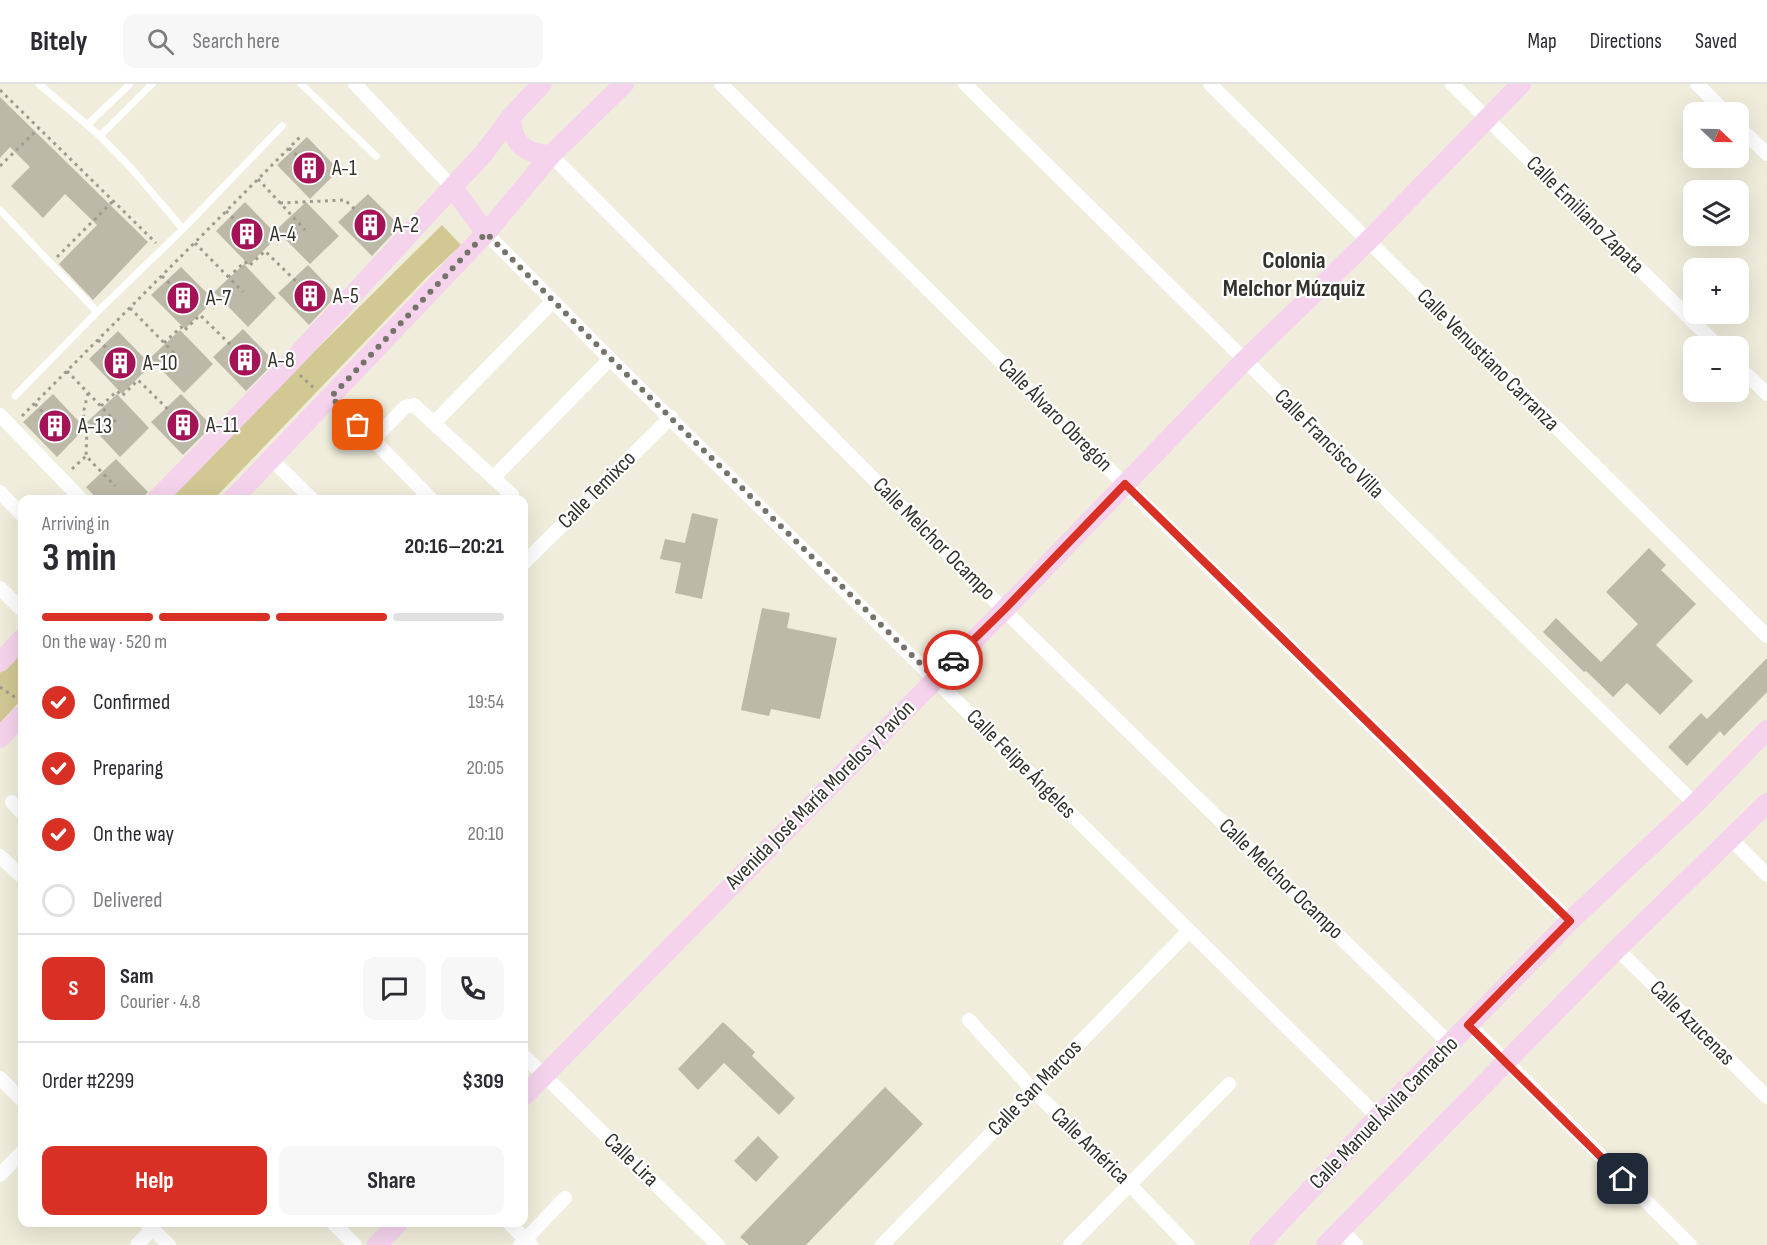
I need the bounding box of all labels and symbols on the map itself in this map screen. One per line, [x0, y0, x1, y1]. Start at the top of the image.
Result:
north arrow [1683, 102, 1749, 168]
building icon: A-1 [291, 150, 327, 186]
street label: Calle Emiliano Zapata [1520, 150, 1650, 280]
place label: A-1 [331, 155, 357, 182]
building icon: A-2 [352, 207, 388, 243]
place label: A-2 [392, 212, 419, 239]
building icon: A-4 [229, 216, 265, 252]
place label: A-4 [269, 221, 296, 248]
district label: Colonia Melchor Múzquiz [1223, 246, 1365, 303]
building icon: A-5 [292, 278, 328, 314]
building icon: A-7 [165, 280, 201, 316]
place label: A-5 [332, 283, 359, 310]
street label: Calle Venustiano Carranza [1411, 283, 1565, 437]
place label: A-7 [205, 285, 231, 312]
building icon: A-8 [227, 342, 263, 378]
building icon: A-10 [102, 345, 138, 381]
place label: A-8 [267, 347, 295, 374]
place label: A-10 [142, 350, 178, 377]
street label: Calle Álvaro Obregón [992, 352, 1118, 478]
street label: Calle Francisco Villa [1268, 383, 1390, 505]
pin [332, 399, 383, 450]
building icon: A-11 [165, 407, 201, 443]
building icon: A-13 [37, 408, 73, 444]
place label: A-11 [205, 412, 239, 439]
place label: A-13 [77, 413, 112, 440]
street label: Calle Temixco [552, 445, 642, 535]
street label: Calle Melchor Ocampo [867, 472, 1001, 606]
courier [923, 630, 983, 690]
street label: Avenida José María Morelos y Pavón [719, 695, 920, 896]
street label: Calle Felipe Ángeles [961, 704, 1081, 824]
street label: Calle Melchor Ocampo [1213, 813, 1349, 945]
street label: Calle Azucenas [1644, 975, 1740, 1071]
street label: Calle Manuel Ávila Camacho [1304, 1031, 1464, 1195]
street label: Calle San Marcos [982, 1034, 1088, 1142]
street label: Calle América [1045, 1102, 1135, 1190]
street label: Calle Lira [598, 1127, 664, 1193]
pin [1597, 1153, 1648, 1204]

